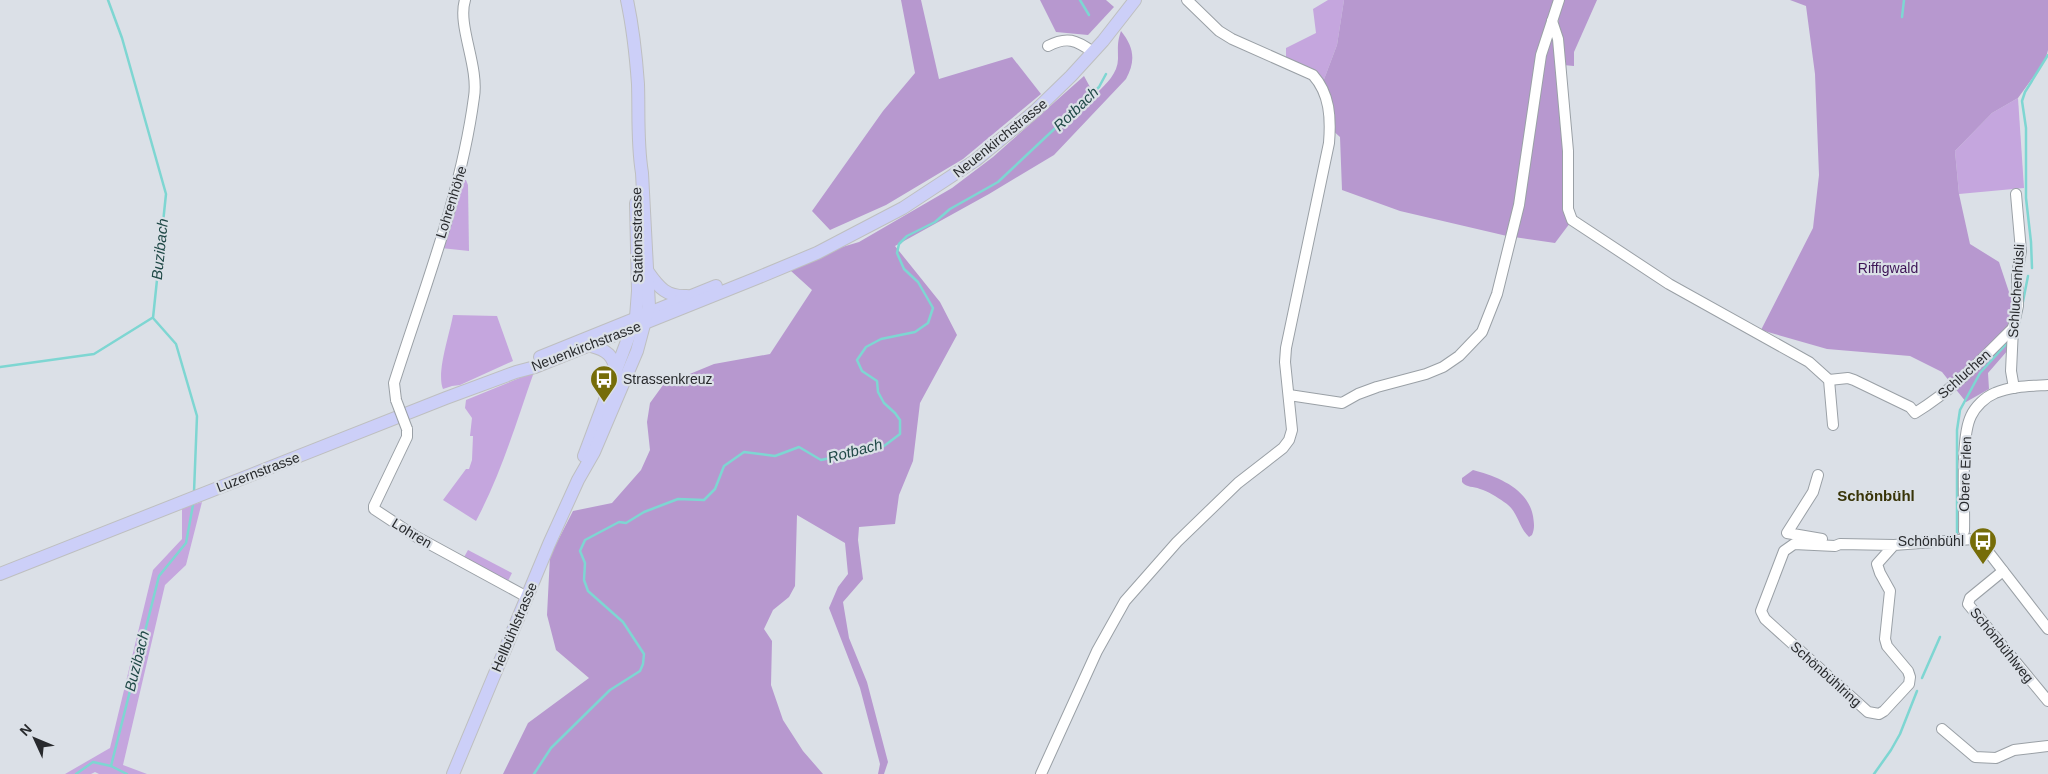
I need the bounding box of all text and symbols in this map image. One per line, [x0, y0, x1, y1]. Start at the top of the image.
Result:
water label: Rotbach [1050, 83, 1102, 134]
street label: Neuenkirchstrasse [950, 95, 1050, 181]
street label: Lohrenhöhe [432, 164, 470, 240]
street label: Stationsstrasse [628, 187, 646, 283]
water label: Buzibach [148, 217, 171, 281]
street label: Schluchenhüsli [2005, 243, 2027, 339]
park label: Riffigwald [1858, 260, 1918, 276]
street label: Neuenkirchstrasse [529, 318, 643, 374]
street label: Schluchen [1934, 346, 1994, 402]
bus stop icon: Strassenkreuz [589, 364, 619, 403]
place label: Strassenkreuz [623, 371, 712, 387]
water label: Rotbach [826, 435, 884, 466]
street label: Obere Erlen [1956, 436, 1974, 512]
street label: Luzernstrasse [214, 449, 302, 495]
district label: Schönbühl [1837, 487, 1915, 504]
street label: Lohren [389, 515, 435, 551]
bus stop icon: Schönbühl [1968, 526, 1998, 565]
place label: Schönbühl [1898, 533, 1964, 549]
street label: Hellbühlstrasse [488, 580, 540, 674]
street label: Schönbühlweg [1967, 604, 2037, 686]
water label: Buzibach [121, 629, 152, 693]
street label: Schönbühlring [1787, 638, 1865, 710]
north arrow [10, 714, 60, 764]
text: N [16, 721, 35, 739]

